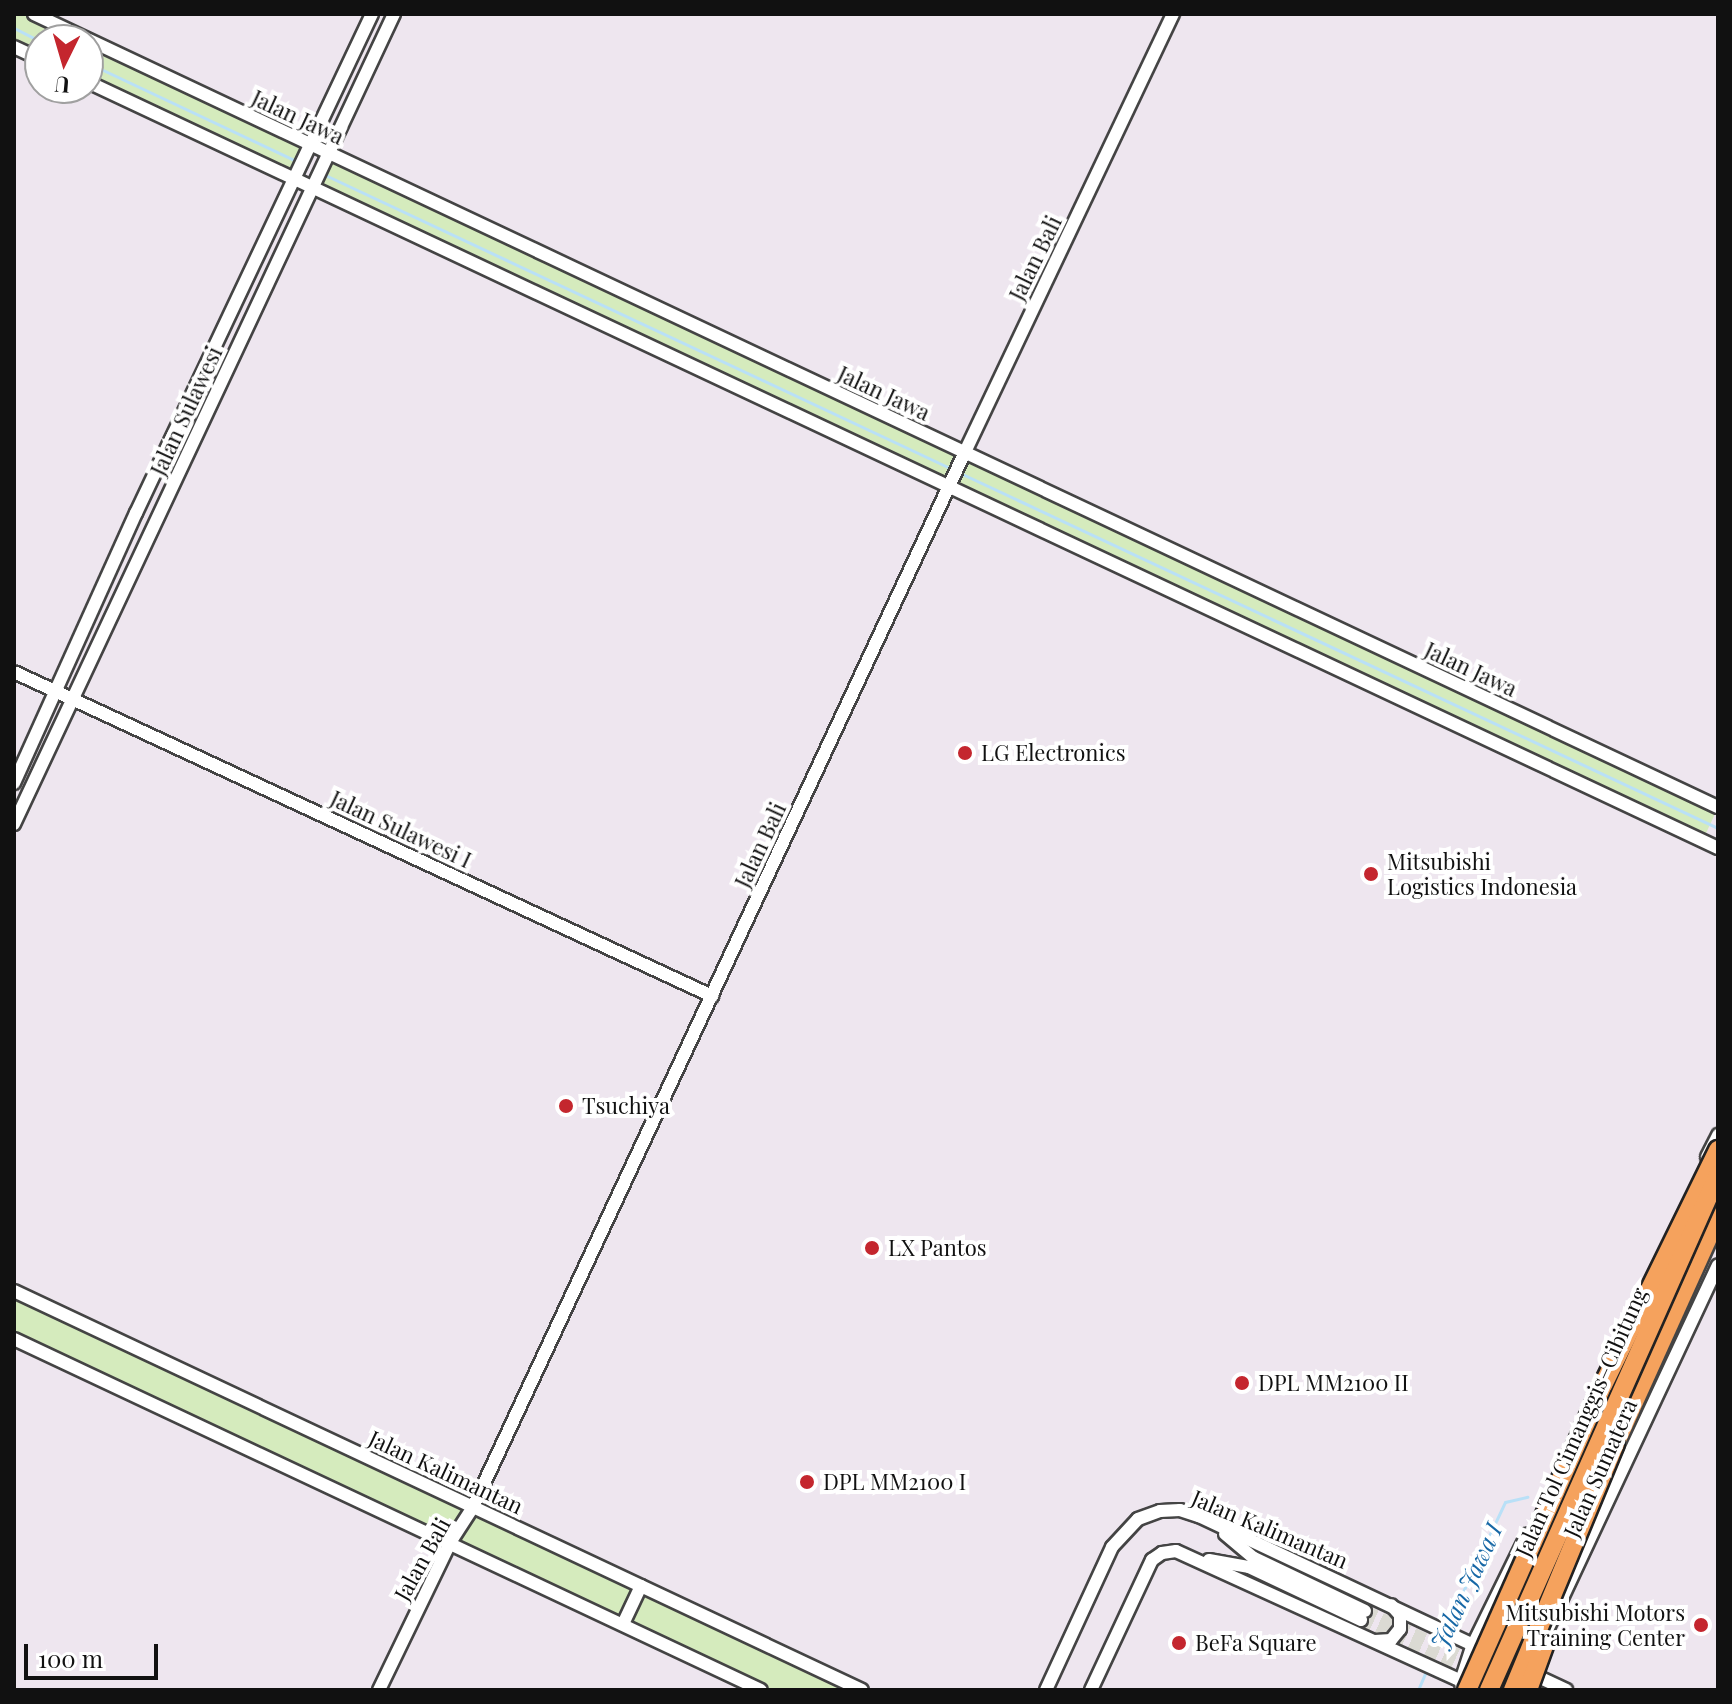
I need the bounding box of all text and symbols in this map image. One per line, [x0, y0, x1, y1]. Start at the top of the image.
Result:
north arrow [24, 24, 104, 104]
text: U [53, 70, 71, 102]
street label: Jalan Jawa [248, 84, 348, 150]
street label: Jalan Bali [1003, 211, 1067, 305]
street label: Jalan Sulawesi [145, 342, 227, 480]
street label: Jalan Jawa [834, 360, 934, 426]
street label: Jalan Jawa [1421, 636, 1521, 702]
place label: LG Electronics [981, 740, 1125, 766]
marker: LG Electronics [956, 744, 974, 762]
street label: Jalan Sulawesi I [326, 785, 476, 873]
street label: Jalan Bali [729, 798, 791, 892]
place label: Mitsubishi Logistics Indonesia [1387, 848, 1577, 900]
marker: Mitsubishi Logistics Indonesia [1362, 865, 1380, 883]
place label: Tsuchiya [582, 1093, 670, 1119]
marker: Tsuchiya [557, 1097, 575, 1115]
place label: LX Pantos [888, 1235, 987, 1261]
marker: LX Pantos [863, 1239, 881, 1257]
street label: Jalan Tol Cimanggis–Cibitung [1509, 1283, 1653, 1561]
place label: DPL MM2100 II [1258, 1370, 1409, 1396]
marker: DPL MM2100 II [1233, 1374, 1251, 1392]
street label: Jalan Sumatera [1558, 1395, 1642, 1541]
street label: Jalan Kalimantan [365, 1425, 527, 1519]
place label: DPL MM2100 I [823, 1469, 966, 1495]
marker: DPL MM2100 I [798, 1473, 816, 1491]
street label: Jalan Kalimantan [1188, 1484, 1352, 1574]
street label: Jalan Bali [388, 1513, 456, 1605]
water label: Jalan Jawa I [1424, 1518, 1508, 1654]
place label: Mitsubishi Motors Training Center [1505, 1599, 1685, 1650]
marker: Mitsubishi Motors Training Center [1692, 1616, 1710, 1634]
scale bar [28, 1628, 162, 1678]
place label: BeFa Square [1195, 1630, 1317, 1656]
marker: BeFa Square [1170, 1634, 1188, 1652]
text: 100 m [38, 1642, 103, 1674]

